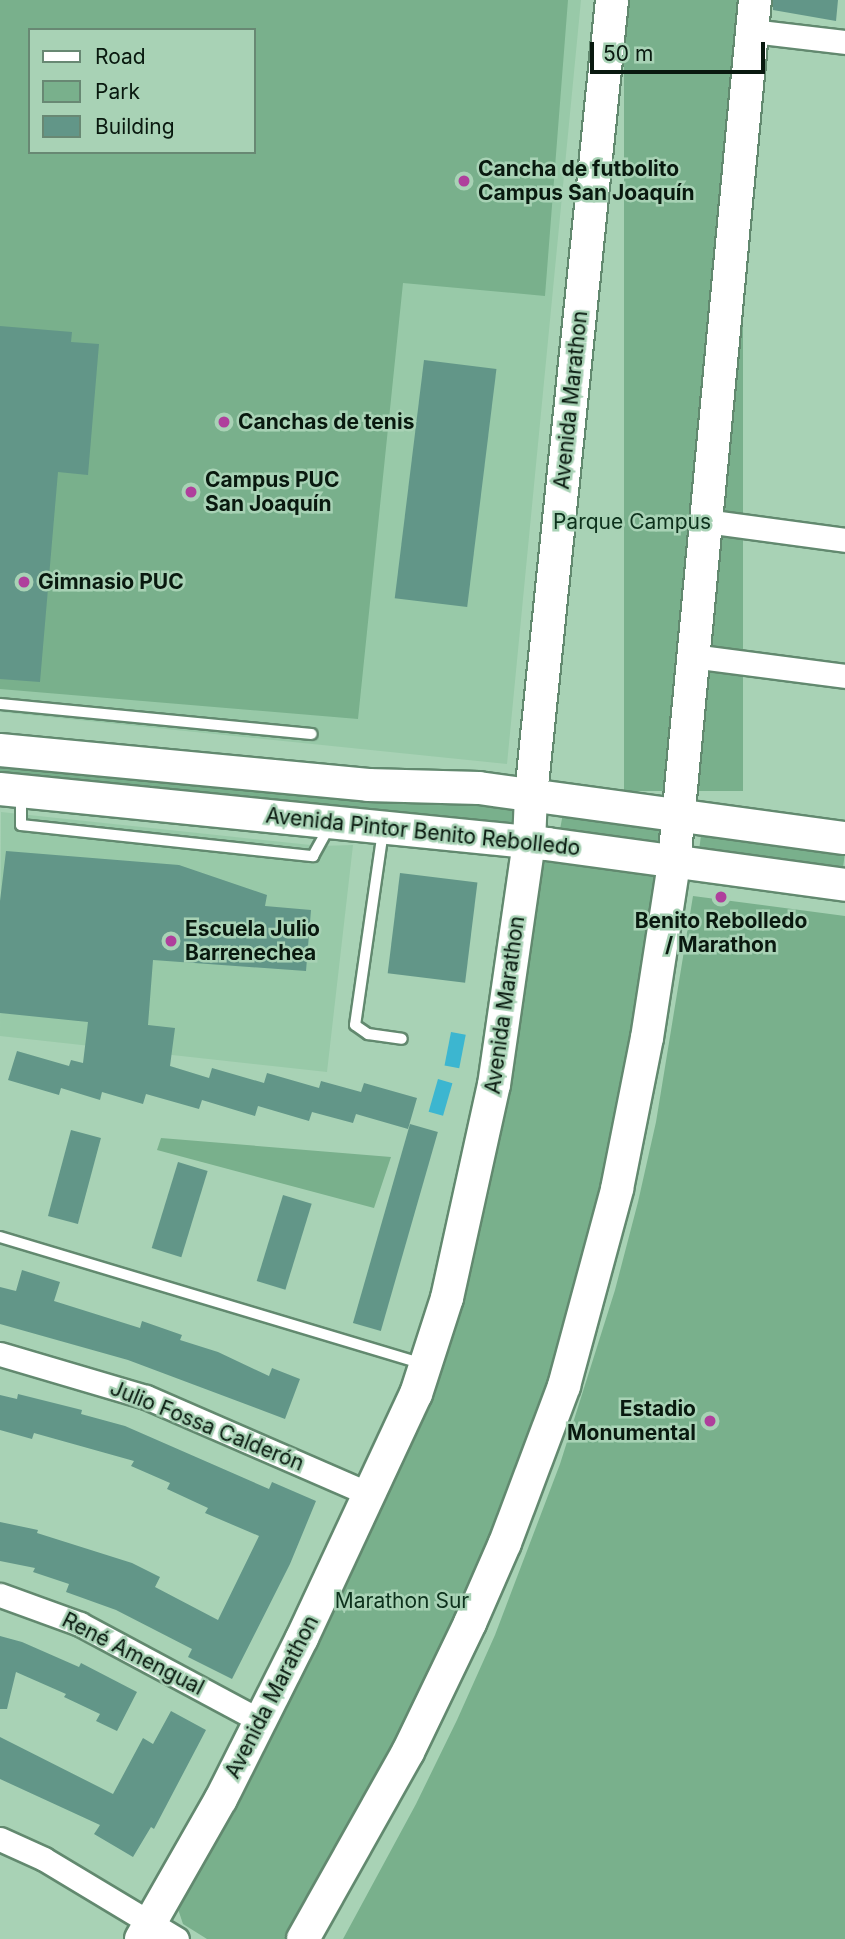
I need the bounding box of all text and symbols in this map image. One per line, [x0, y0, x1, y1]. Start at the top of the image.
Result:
legend [28, 28, 256, 154]
scale bar [593, 28, 768, 72]
text: 50 m [603, 41, 653, 66]
text: Road [95, 44, 146, 69]
text: Park [95, 79, 140, 104]
text: Building [95, 114, 175, 139]
place label: Cancha de futbolito Campus San Joaquín [478, 156, 695, 206]
marker: Cancha de futbolito Campus San Joaquín [456, 173, 472, 189]
street label: Avenida Marathon [549, 309, 593, 491]
place label: Canchas de tenis [238, 409, 414, 435]
marker: Canchas de tenis [216, 414, 232, 430]
place label: Campus PUC San Joaquín [205, 467, 339, 517]
marker: Campus PUC San Joaquín [183, 484, 199, 500]
park label: Parque Campus [553, 509, 711, 535]
place label: Gimnasio PUC [38, 569, 184, 595]
marker: Gimnasio PUC [16, 574, 32, 590]
street label: Avenida Pintor Benito Rebolledo [264, 803, 582, 861]
marker: Benito Rebolledo / Marathon [713, 889, 729, 905]
place label: Benito Rebolledo / Marathon [635, 908, 807, 958]
street label: Avenida Marathon [480, 914, 530, 1096]
place label: Escuela Julio Barrenechea [185, 916, 320, 966]
marker: Escuela Julio Barrenechea [163, 933, 179, 949]
street label: Julio Fossa Calderón [106, 1376, 308, 1476]
place label: Estadio Monumental [567, 1396, 696, 1446]
marker: Estadio Monumental [702, 1413, 718, 1429]
park label: Marathon Sur [335, 1588, 469, 1614]
street label: René Amengual [58, 1607, 208, 1701]
street label: Avenida Marathon [220, 1611, 324, 1783]

